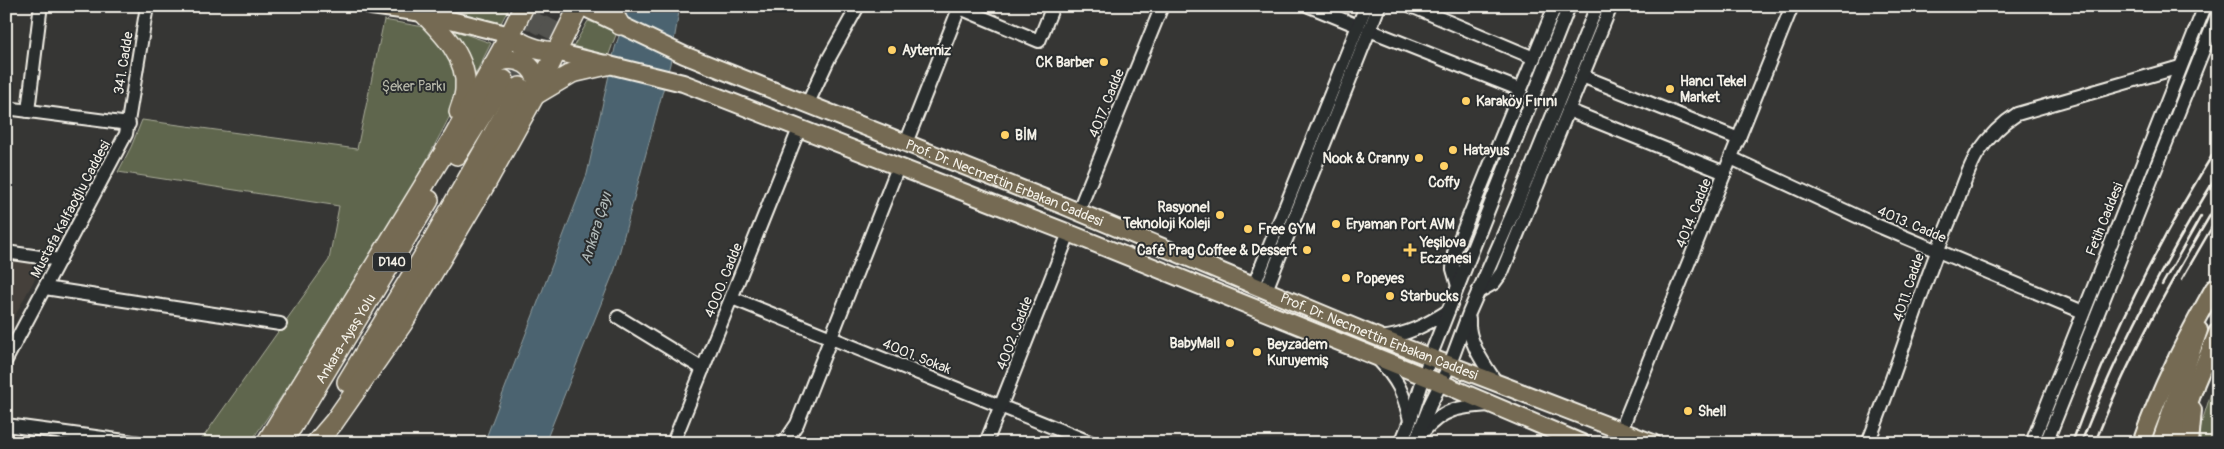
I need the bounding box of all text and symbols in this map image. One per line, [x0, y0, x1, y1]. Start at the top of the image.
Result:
street label: 341. Cadde [110, 30, 137, 96]
place label: Aytemiz [902, 42, 952, 59]
marker: Aytemiz [886, 44, 898, 56]
place label: CK Barber [1036, 54, 1095, 71]
marker: CK Barber [1098, 56, 1110, 68]
street label: 4017. Cadde [1085, 66, 1128, 140]
place label: Hancı Tekel Market [1680, 73, 1747, 106]
park label: Şeker Parkı [382, 78, 446, 95]
marker: Hancı Tekel Market [1664, 83, 1676, 95]
place label: Karaköy Fırını [1476, 93, 1558, 110]
marker: Karaköy Fırını [1460, 95, 1472, 107]
place label: BİM [1015, 126, 1037, 144]
marker: BİM [999, 129, 1011, 141]
street label: Prof. Dr. Necmettin Erbakan Caddesi [903, 136, 1106, 230]
street label: Mustafa Kalfaoğlu Caddesi [27, 137, 114, 281]
place label: Hatayus [1463, 142, 1510, 159]
marker: Hatayus [1447, 144, 1459, 156]
place label: Nook & Cranny [1323, 150, 1409, 167]
marker: Nook & Cranny [1413, 152, 1425, 164]
marker: Coffy [1438, 160, 1450, 172]
place label: Coffy [1428, 174, 1460, 191]
street label: 4014. Cadde [1672, 176, 1715, 250]
street label: Fetih Caddesi [2082, 180, 2127, 258]
water label: Ankara Çayı [577, 189, 617, 266]
place label: Rasyonel Teknoloji Koleji [1122, 199, 1210, 232]
street label: 4013. Cadde [1875, 202, 1949, 247]
marker: Rasyonel Teknoloji Koleji [1214, 209, 1226, 221]
place label: Eryaman Port AVM [1346, 216, 1455, 233]
marker: Eryaman Port AVM [1330, 218, 1342, 230]
place label: Free GYM [1258, 221, 1315, 238]
marker: Free GYM [1242, 223, 1254, 235]
place label: Yeşilova Eczanesi [1419, 234, 1472, 267]
street label: 4000. Cadde [701, 240, 746, 320]
place label: Café Prag Coffee & Dessert [1137, 242, 1297, 259]
marker: Café Prag Coffee & Dessert [1301, 244, 1313, 256]
marker: Yeşilova Eczanesi [1404, 244, 1416, 256]
street label: 4011. Cadde [1889, 251, 1928, 323]
road number: D140 [373, 252, 411, 272]
place label: Popeyes [1356, 270, 1405, 287]
marker: Popeyes [1340, 272, 1352, 284]
place label: Starbucks [1400, 288, 1459, 305]
street label: Prof. Dr. Necmettin Erbakan Caddesi [1278, 289, 1481, 384]
marker: Starbucks [1384, 290, 1396, 302]
street label: Ankara-Ayaş Yolu [312, 291, 379, 387]
street label: 4002. Cadde [993, 294, 1036, 372]
street label: 4001. Sokak [880, 335, 954, 378]
place label: BabyMall [1169, 335, 1220, 352]
place label: Beyzadem Kuruyemiş [1267, 336, 1329, 369]
marker: BabyMall [1224, 337, 1236, 349]
marker: Beyzadem Kuruyemiş [1251, 346, 1263, 358]
place label: Shell [1698, 403, 1726, 420]
marker: Shell [1682, 405, 1694, 417]

